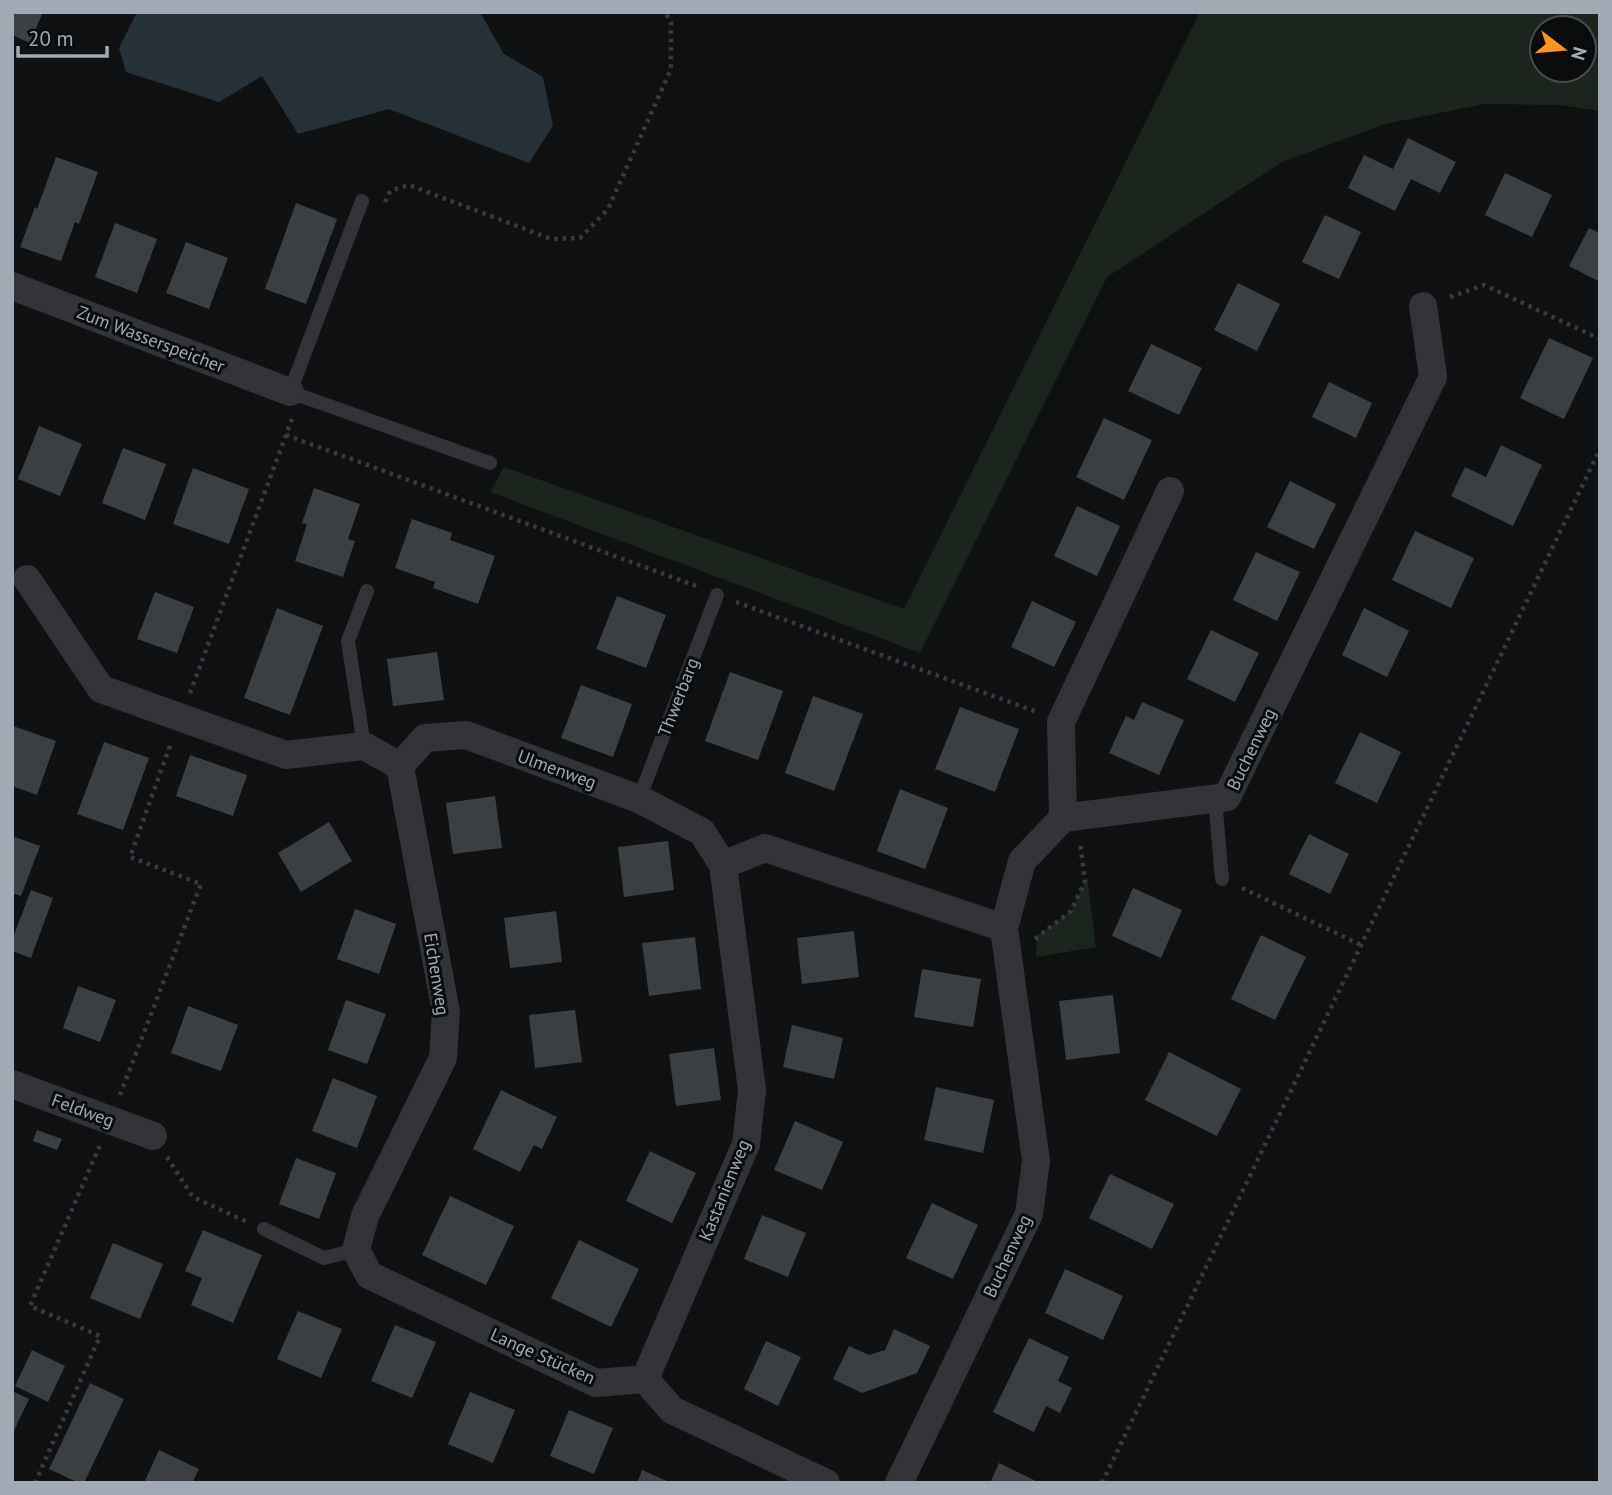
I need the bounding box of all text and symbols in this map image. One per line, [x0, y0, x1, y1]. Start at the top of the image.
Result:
scale bar [18, 14, 107, 58]
north arrow [1528, 14, 1598, 84]
text: 20 m [28, 25, 74, 52]
text: N [1566, 44, 1593, 63]
street label: Zum Wasserspeicher [74, 300, 228, 378]
street label: Thwerbarg [652, 654, 704, 740]
street label: Buchenweg [1221, 704, 1281, 794]
street label: Ulmenweg [514, 744, 600, 794]
street label: Eichenweg [419, 931, 455, 1017]
street label: Feldweg [49, 1088, 117, 1132]
street label: Kastanienweg [693, 1136, 755, 1244]
street label: Buchenweg [978, 1211, 1036, 1301]
street label: Lange Stücken [487, 1323, 599, 1389]

